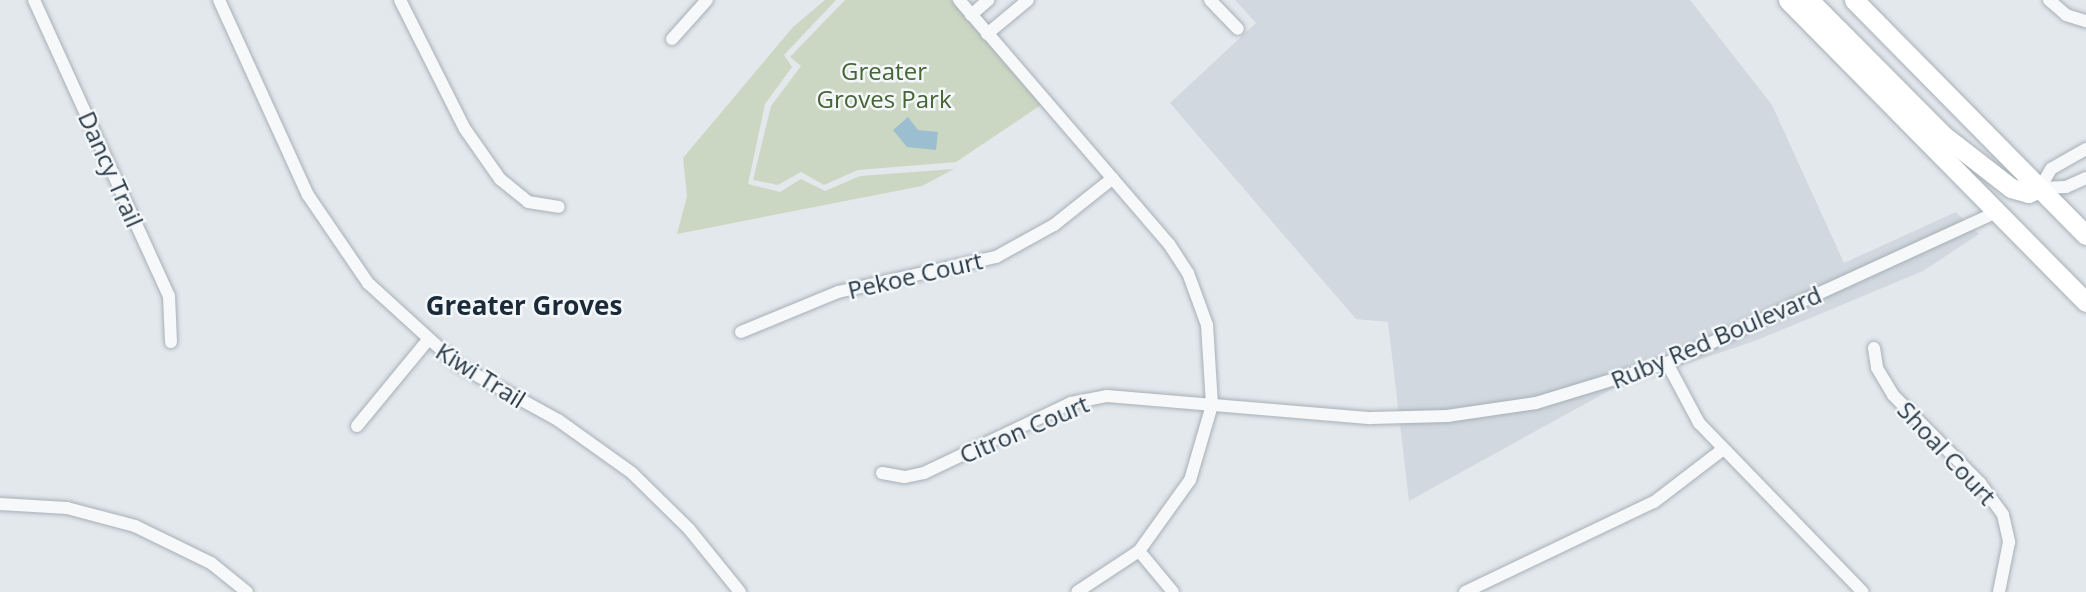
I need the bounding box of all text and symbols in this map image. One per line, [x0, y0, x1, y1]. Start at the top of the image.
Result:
park label: Greater Groves Park [816, 57, 952, 113]
street label: Dancy Trail [73, 107, 149, 231]
street label: Pekoe Court [845, 246, 985, 304]
street label: Ruby Red Boulevard [1606, 280, 1826, 394]
district label: Greater Groves [426, 290, 622, 322]
street label: Kiwi Trail [431, 336, 531, 414]
street label: Citron Court [955, 389, 1093, 469]
street label: Shoal Court [1892, 395, 2002, 511]

